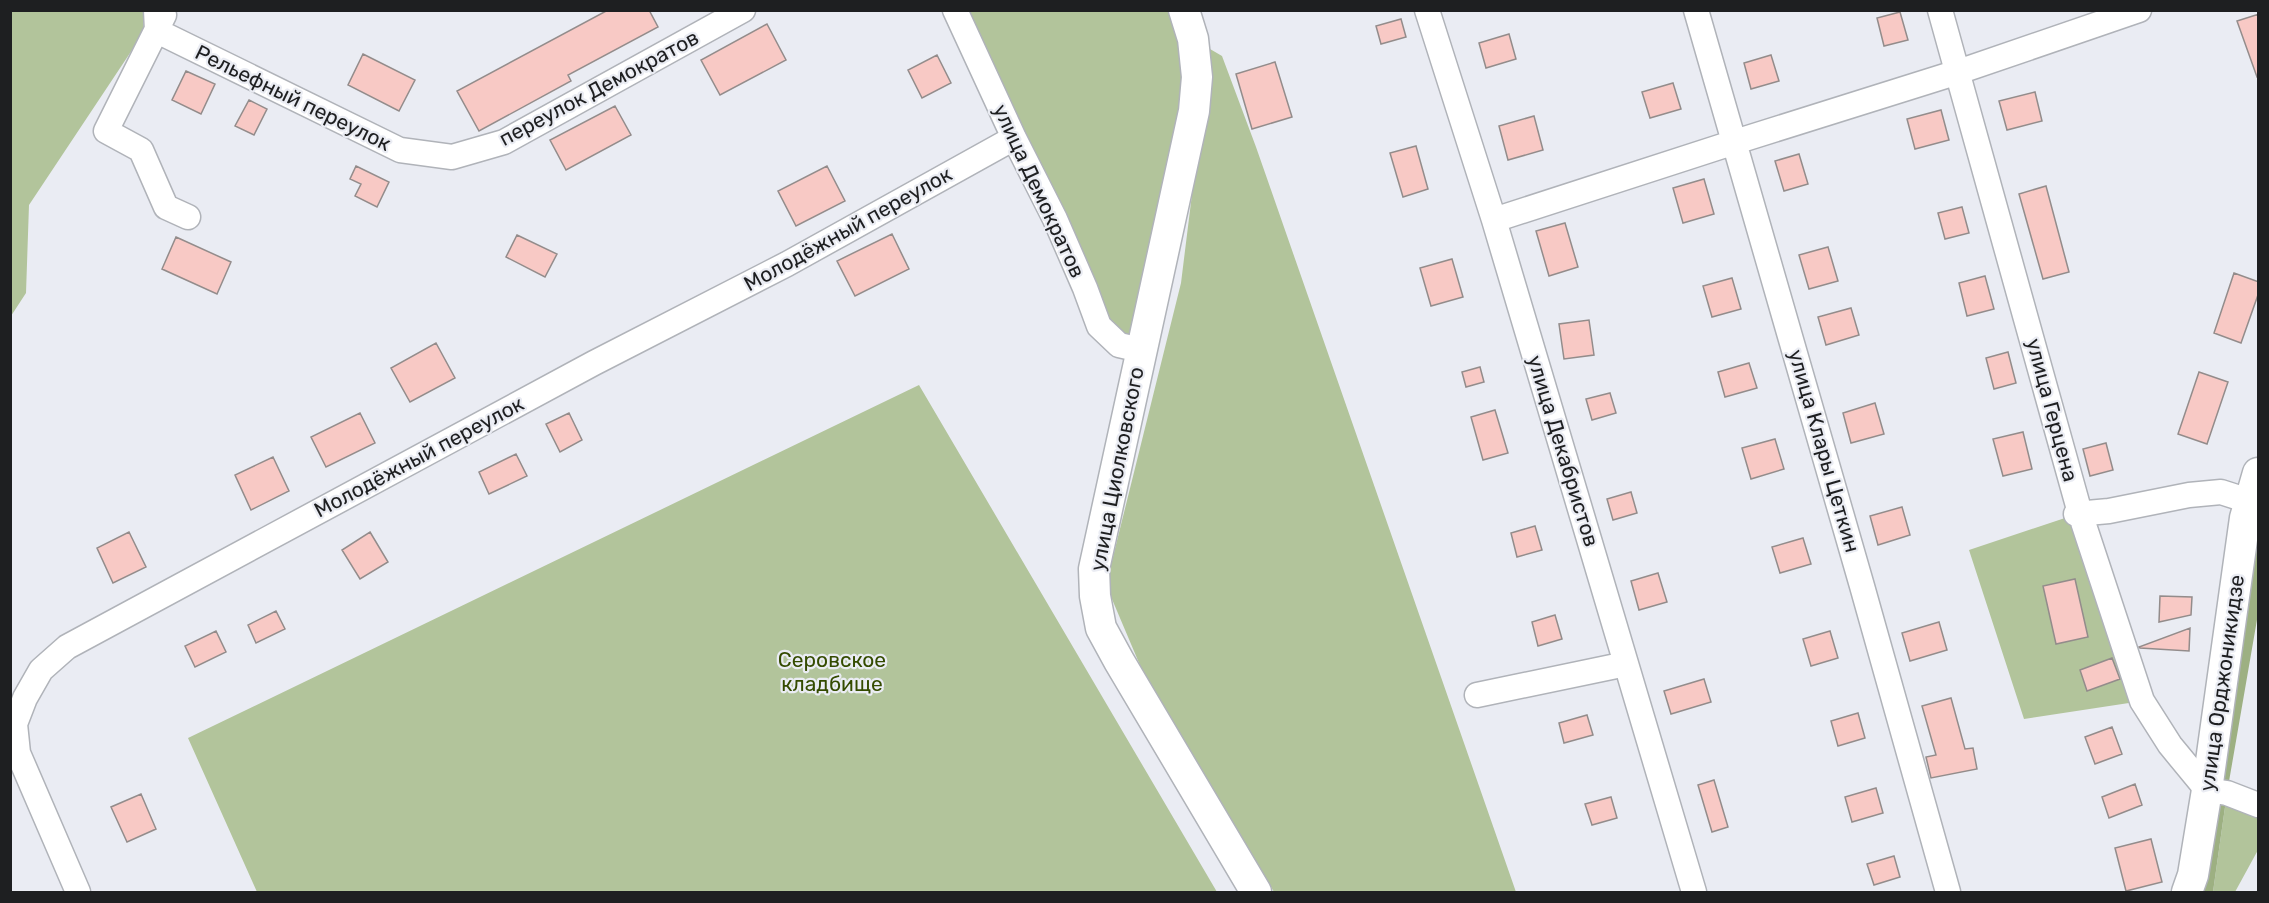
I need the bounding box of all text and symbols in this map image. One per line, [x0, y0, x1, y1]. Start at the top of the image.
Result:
street label: переулок Демократов [495, 24, 703, 151]
street label: Рельефный переулок [191, 39, 395, 156]
street label: улица Демократов [988, 100, 1091, 281]
street label: Молодёжный переулок [739, 161, 956, 296]
street label: улица Герцена [2021, 335, 2084, 484]
street label: улица Клары Цеткин [1784, 346, 1865, 555]
street label: улица Декабристов [1522, 352, 1604, 550]
street label: улица Циолковского [1084, 365, 1149, 573]
street label: Молодёжный переулок [310, 391, 528, 522]
street label: улица Орджоникидзе [2194, 573, 2249, 793]
park label: Серовское кладбище [778, 647, 886, 696]

